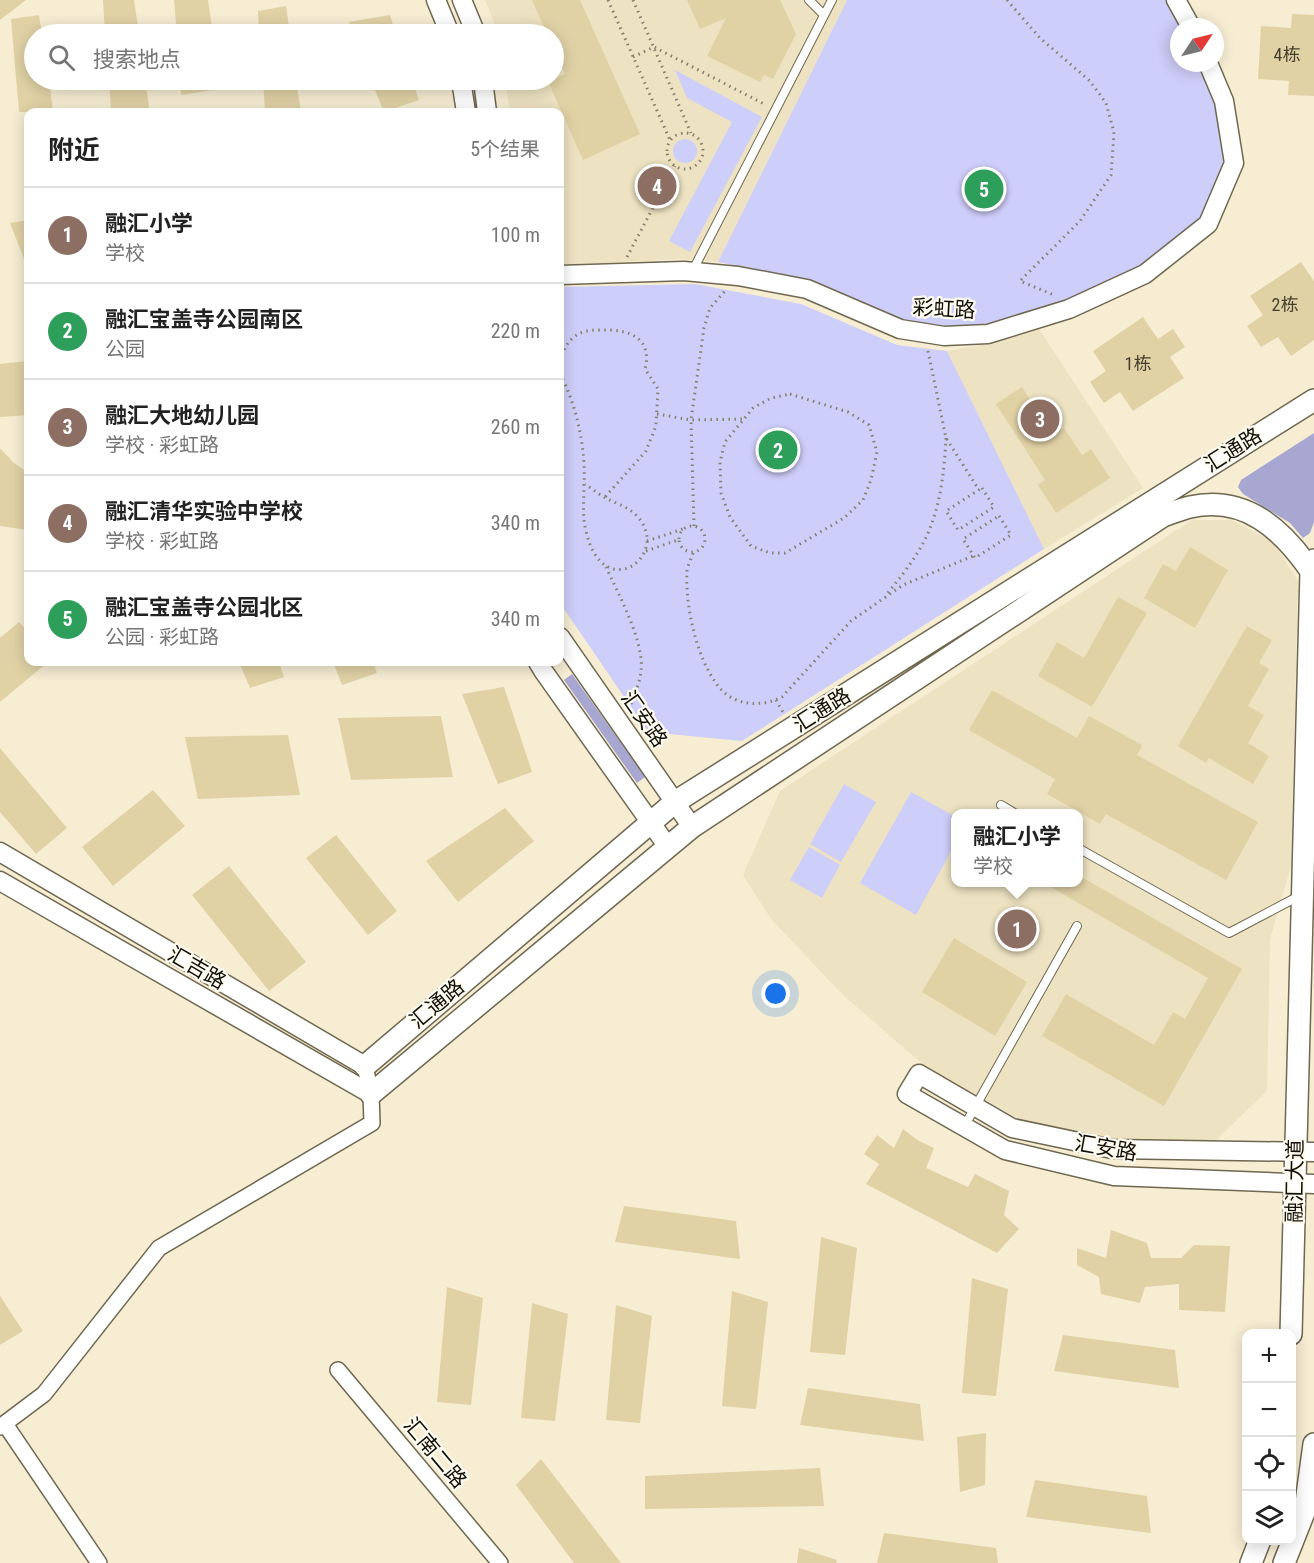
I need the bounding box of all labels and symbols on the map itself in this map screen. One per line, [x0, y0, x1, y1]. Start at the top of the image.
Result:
north arrow [1170, 18, 1224, 72]
house number: 4栋 [1274, 44, 1300, 65]
pin: 4 [638, 164, 676, 208]
pin: 5 [964, 166, 1004, 212]
house number: 2栋 [1272, 294, 1298, 315]
street label: 彩虹路 [912, 295, 976, 323]
house number: 1栋 [1125, 353, 1151, 374]
pin: 3 [1020, 396, 1060, 442]
street label: 汇通路 [1200, 423, 1266, 477]
pin: 2 [758, 428, 798, 472]
street label: 汇通路 [789, 683, 855, 737]
street label: 汇安路 [616, 686, 672, 752]
pin: 1 [998, 906, 1036, 952]
street label: 汇吉路 [164, 942, 230, 994]
street label: 汇通路 [405, 975, 469, 1033]
your location [761, 979, 790, 1008]
street label: 汇安路 [1073, 1131, 1139, 1165]
street label: 融汇大道 [1282, 1139, 1308, 1223]
street label: 汇南二路 [399, 1413, 471, 1493]

